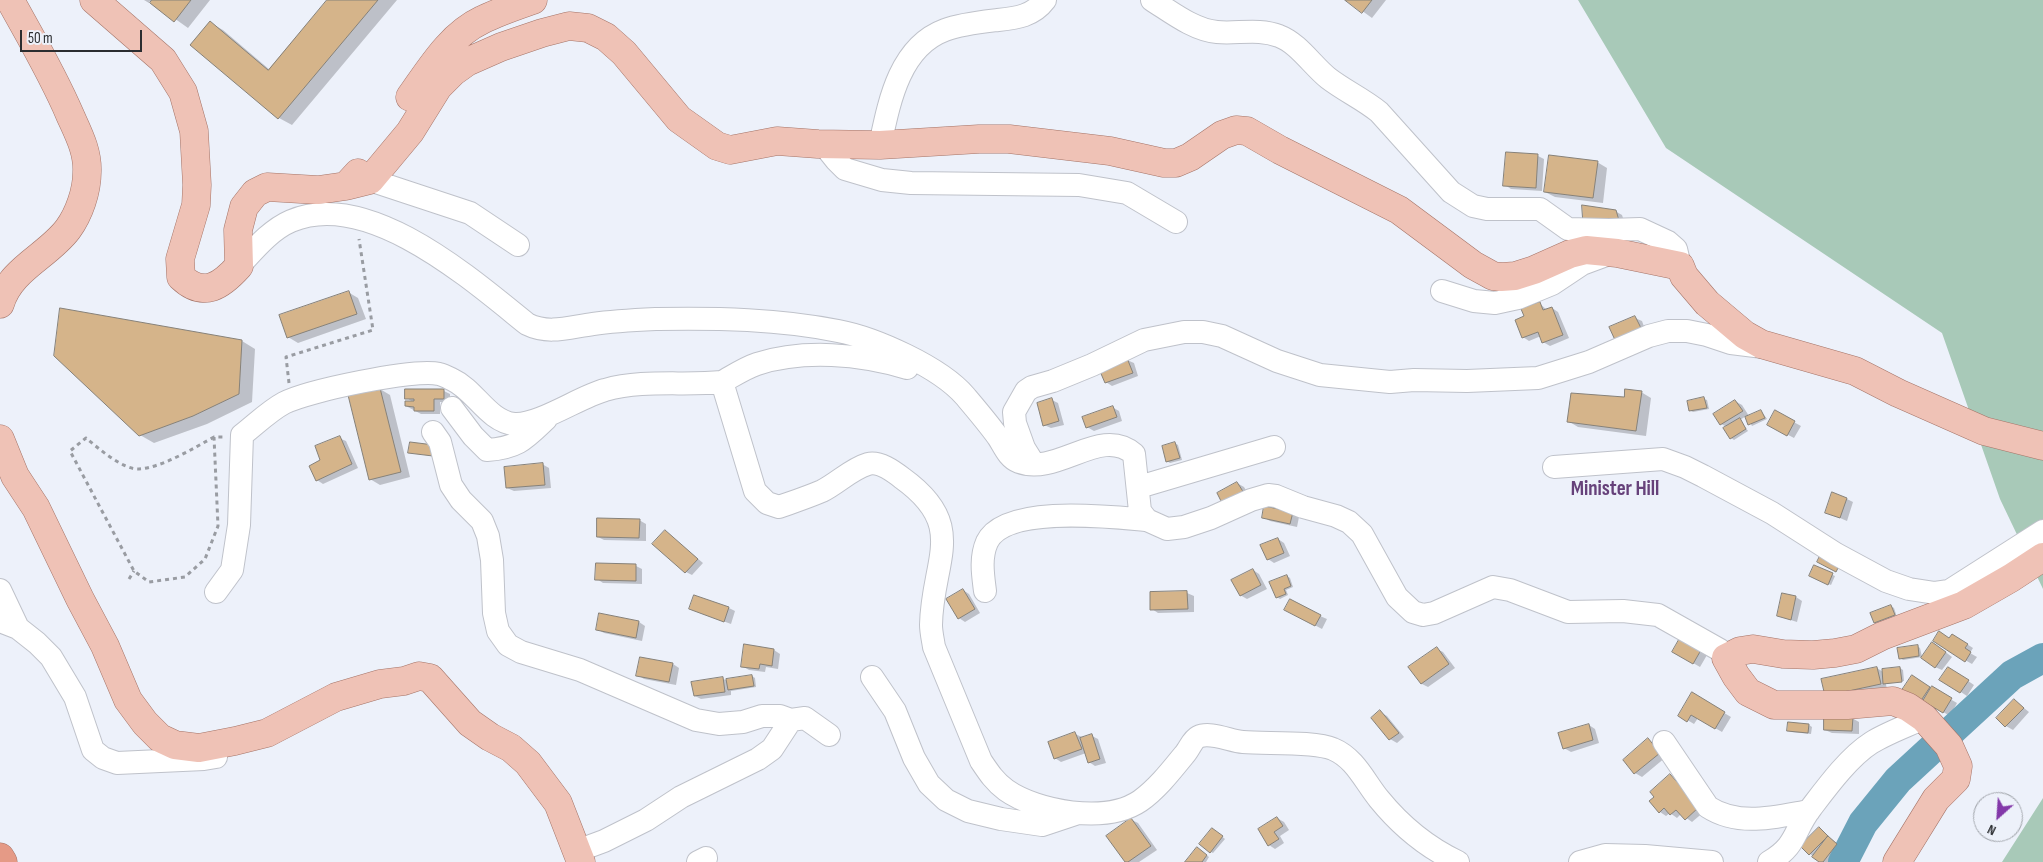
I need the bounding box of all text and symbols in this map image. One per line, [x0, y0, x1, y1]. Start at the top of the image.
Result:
scale bar [22, 20, 145, 52]
text: 50 m [28, 29, 53, 48]
district label: Minister Hill [1571, 477, 1659, 503]
north arrow [1973, 792, 2023, 842]
text: N [1985, 821, 1999, 839]

